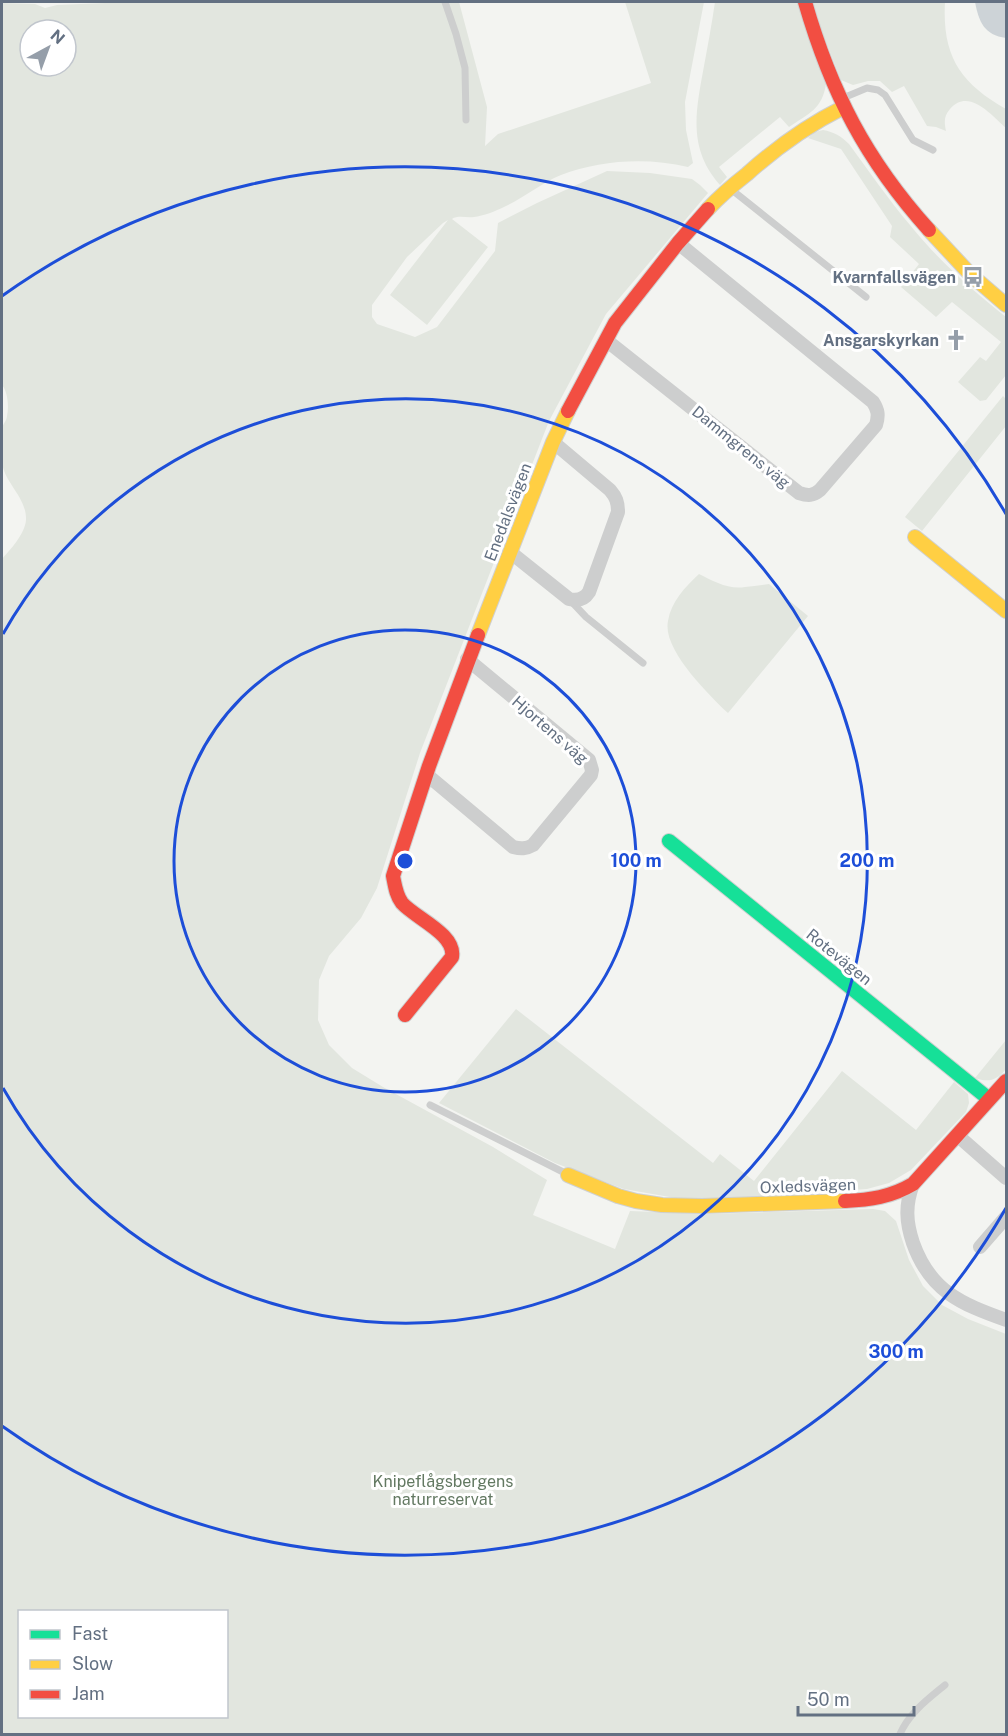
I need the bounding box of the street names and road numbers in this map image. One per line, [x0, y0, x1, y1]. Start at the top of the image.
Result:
street label: Dammgrens väg [688, 402, 794, 492]
street label: Enedalsvägen [481, 460, 535, 564]
street label: Hjortens väg [508, 692, 592, 768]
street label: Rotevägen [802, 925, 876, 989]
street label: Oxledsvägen [760, 1175, 856, 1197]

